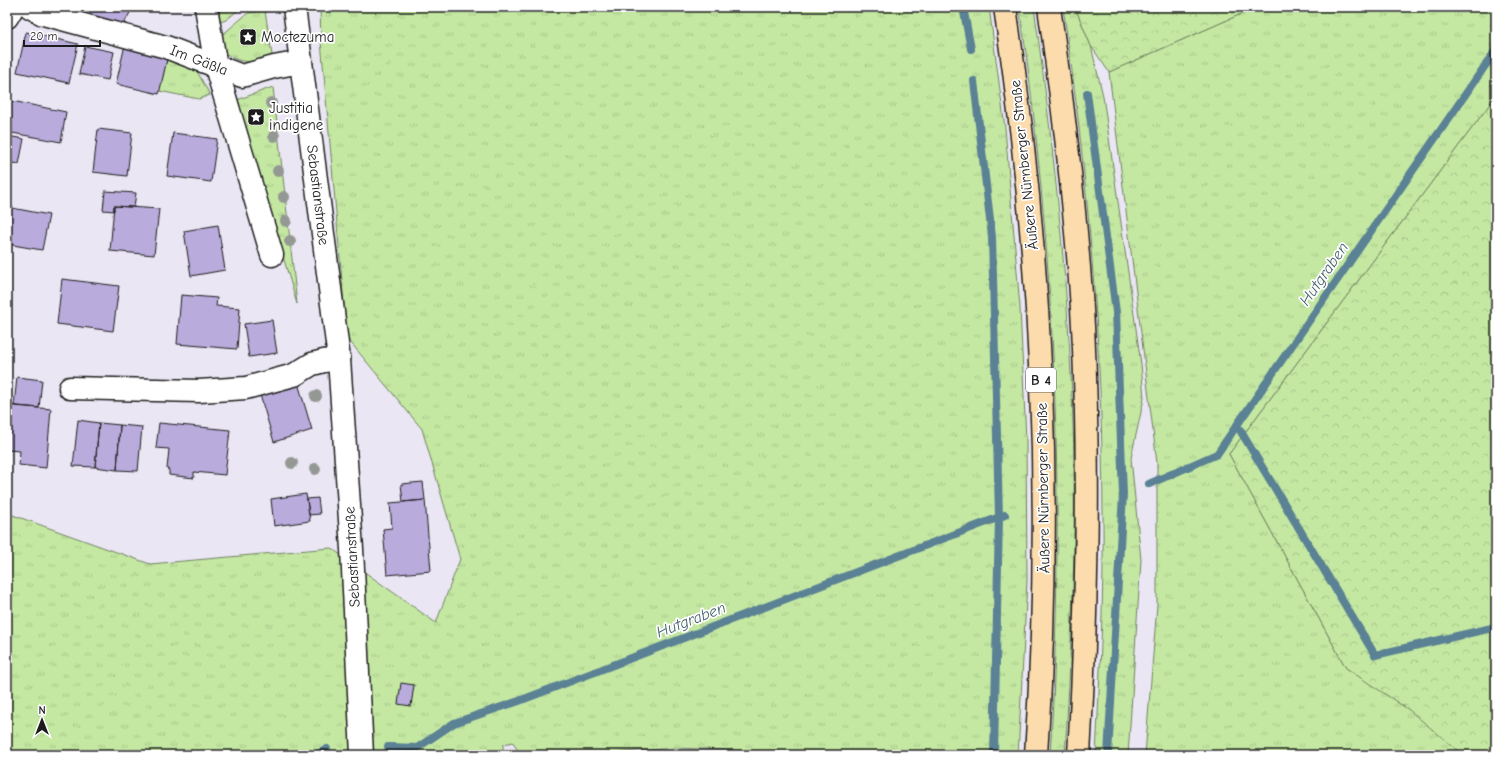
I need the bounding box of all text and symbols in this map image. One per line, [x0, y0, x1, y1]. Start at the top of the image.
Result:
scale bar [24, 22, 100, 48]
place icon: Moctezuma [238, 27, 258, 47]
place label: Moctezuma [261, 28, 334, 46]
text: 20 m [30, 29, 58, 43]
street label: Im Gäßla [167, 41, 231, 79]
street label: Äußere Nürnberger Straße [1006, 79, 1042, 251]
place label: Justitia indigene [269, 99, 324, 134]
place icon: Justitia indigene [246, 107, 266, 127]
street label: Sebastianstraße [303, 144, 333, 247]
water label: Hutgraben [1296, 239, 1352, 309]
road number: B 4 [1026, 368, 1056, 392]
street label: Äußere Nürnberger Straße [1033, 402, 1053, 573]
street label: Sebastianstraße [340, 506, 364, 608]
water label: Hutgraben [654, 599, 728, 641]
north arrow [22, 700, 62, 740]
text: N [38, 704, 46, 717]

